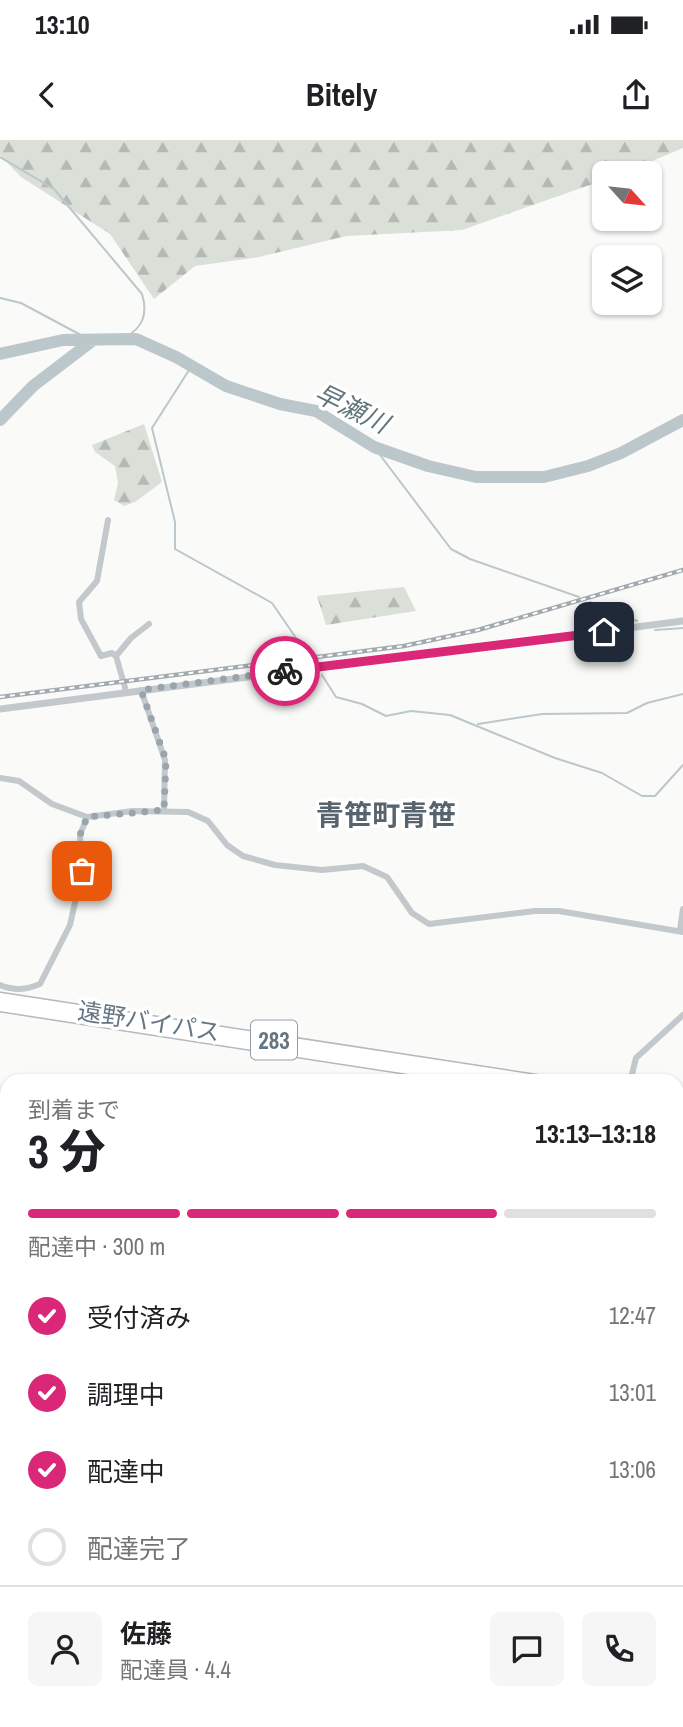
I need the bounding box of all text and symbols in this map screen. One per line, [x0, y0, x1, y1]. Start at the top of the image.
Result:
text: 13:10 [35, 7, 90, 42]
text: Bitely [306, 73, 377, 116]
icon: back [28, 76, 66, 114]
icon: share [617, 76, 655, 114]
north arrow [592, 161, 662, 231]
map controls [592, 161, 662, 315]
button: layers [592, 245, 662, 315]
water label: 早瀬川 [309, 375, 397, 442]
pin [574, 602, 634, 662]
icon: home [585, 613, 623, 651]
courier [250, 636, 320, 706]
icon: bike [266, 652, 304, 690]
district label: 青笹町青笹 [316, 796, 456, 834]
pin [52, 841, 112, 901]
icon: bag [63, 852, 101, 890]
street label: 遠野バイパス [76, 994, 222, 1048]
road number: 283 [251, 1020, 297, 1060]
text: 到着まで [28, 1094, 120, 1125]
text: 13:13–13:18 [535, 1116, 656, 1151]
text: 3 分 [28, 1120, 105, 1182]
text: 配達中 · 300 m [28, 1231, 165, 1262]
icon: check [28, 1297, 66, 1335]
text: 受付済み [87, 1300, 191, 1335]
text: 12:47 [609, 1300, 656, 1331]
icon: check [28, 1374, 66, 1412]
text: 調理中 [87, 1377, 165, 1412]
text: 13:01 [609, 1377, 656, 1408]
icon: check [28, 1451, 66, 1489]
text: 配達中 [87, 1454, 165, 1489]
text: 13:06 [609, 1454, 656, 1485]
text: 配達完了 [87, 1531, 191, 1566]
button: person [28, 1612, 102, 1686]
button: chat [490, 1612, 564, 1686]
button: phone [582, 1612, 656, 1686]
text: 佐藤 [120, 1616, 172, 1651]
text: 配達員 · 4.4 [120, 1654, 231, 1685]

